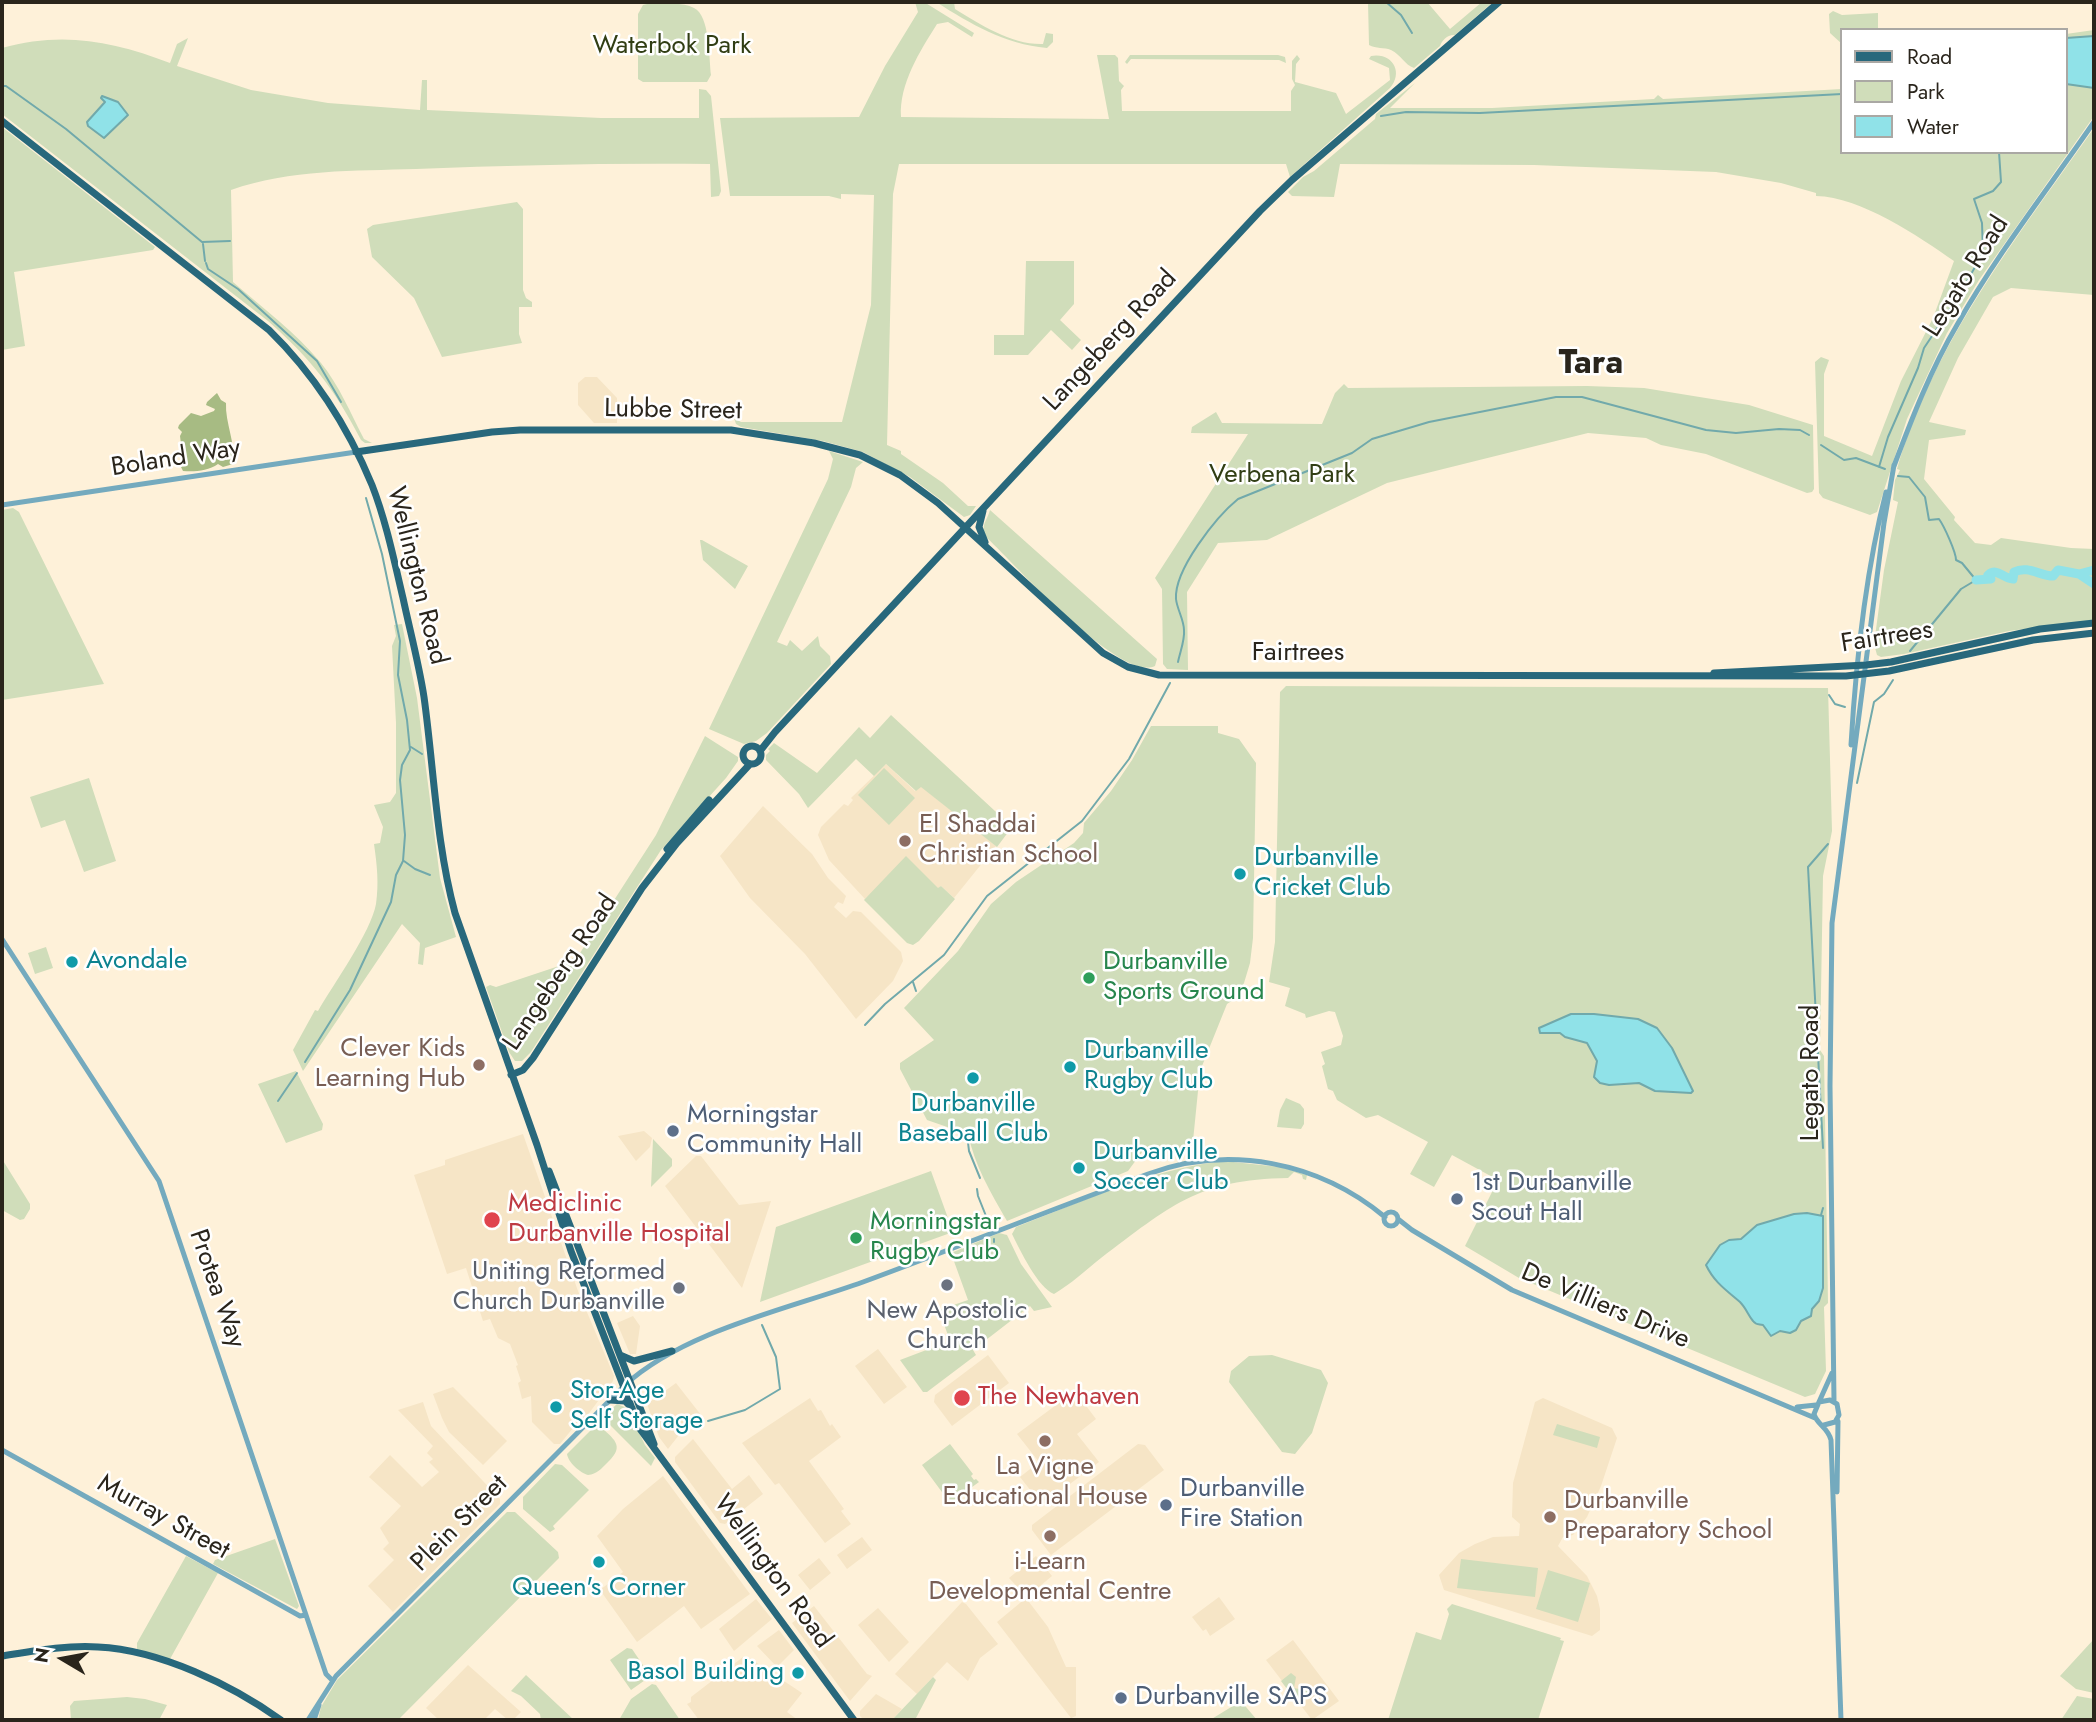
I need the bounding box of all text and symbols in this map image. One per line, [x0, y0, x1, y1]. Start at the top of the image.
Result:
legend [1840, 28, 2068, 154]
park label: Waterbok Park [593, 31, 751, 63]
text: Road [1907, 42, 1952, 72]
text: Park [1907, 77, 1944, 107]
text: Water [1907, 112, 1959, 142]
street label: Legato Road [1918, 211, 2016, 343]
street label: Langeberg Road [1038, 264, 1184, 418]
district label: Tara [1559, 345, 1623, 385]
street label: Lubbe Street [604, 394, 742, 428]
street label: Boland Way [109, 433, 243, 485]
park label: Verbena Park [1209, 460, 1355, 492]
street label: Wellington Road [379, 484, 453, 668]
street label: Fairtrees [1839, 615, 1935, 661]
street label: Fairtrees [1252, 638, 1344, 670]
place label: El Shaddai Christian School [919, 810, 1098, 872]
marker: El Shaddai Christian School [897, 833, 913, 849]
place label: Durbanville Cricket Club [1254, 843, 1391, 904]
marker: Durbanville Cricket Club [1232, 866, 1248, 882]
street label: Langeberg Road [497, 889, 625, 1057]
place label: Avondale [86, 946, 187, 978]
place label: Durbanville Sports Ground [1103, 947, 1265, 1009]
marker: Avondale [64, 954, 80, 970]
marker: Durbanville Sports Ground [1081, 970, 1097, 986]
street label: Legato Road [1796, 1005, 1828, 1141]
place label: Clever Kids Learning Hub [315, 1034, 465, 1096]
place label: Durbanville Rugby Club [1084, 1036, 1213, 1098]
marker: Clever Kids Learning Hub [471, 1057, 487, 1073]
marker: Durbanville Rugby Club [1062, 1059, 1078, 1075]
marker: Durbanville Baseball Club [965, 1070, 981, 1086]
place label: Durbanville Baseball Club [898, 1089, 1048, 1150]
place label: Morningstar Community Hall [687, 1100, 862, 1162]
marker: Morningstar Community Hall [665, 1123, 681, 1139]
place label: Durbanville Soccer Club [1093, 1137, 1229, 1198]
marker: Durbanville Soccer Club [1071, 1160, 1087, 1176]
place label: 1st Durbanville Scout Hall [1471, 1168, 1632, 1230]
place label: Mediclinic Durbanville Hospital [508, 1189, 730, 1250]
marker: 1st Durbanville Scout Hall [1449, 1191, 1465, 1207]
place label: Morningstar Rugby Club [870, 1207, 1001, 1268]
marker: Mediclinic Durbanville Hospital [482, 1210, 502, 1230]
street label: Protea Way [181, 1226, 251, 1352]
marker: Morningstar Rugby Club [848, 1230, 864, 1246]
place label: Uniting Reformed Church Durbanville [453, 1257, 665, 1318]
street label: De Villiers Drive [1516, 1257, 1694, 1357]
marker: New Apostolic Church [939, 1277, 955, 1293]
marker: Uniting Reformed Church Durbanville [671, 1280, 687, 1296]
place label: New Apostolic Church [867, 1296, 1027, 1358]
place label: Stor-Age Self Storage [570, 1376, 703, 1438]
place label: The Newhaven [978, 1382, 1140, 1414]
marker: The Newhaven [952, 1388, 972, 1408]
marker: Stor-Age Self Storage [548, 1399, 564, 1415]
marker: La Vigne Educational House [1037, 1433, 1053, 1449]
place label: La Vigne Educational House [942, 1452, 1148, 1514]
street label: Murray Street [92, 1469, 234, 1567]
street label: Plein Street [405, 1469, 515, 1579]
place label: Durbanville Fire Station [1180, 1474, 1305, 1536]
place label: Durbanville Preparatory School [1564, 1486, 1772, 1548]
street label: Wellington Road [706, 1489, 838, 1655]
marker: Durbanville Fire Station [1158, 1497, 1174, 1513]
marker: Durbanville Preparatory School [1542, 1509, 1558, 1525]
marker: i-Learn Developmental Centre [1042, 1528, 1058, 1544]
place label: i-Learn Developmental Centre [929, 1547, 1171, 1608]
marker: Queen's Corner [591, 1554, 607, 1570]
place label: Queen's Corner [512, 1573, 686, 1605]
north arrow [28, 1624, 98, 1694]
text: N [27, 1645, 56, 1665]
place label: Basol Building [628, 1657, 784, 1689]
marker: Basol Building [790, 1665, 806, 1681]
place label: Durbanville SAPS [1135, 1682, 1327, 1714]
marker: Durbanville SAPS [1113, 1690, 1129, 1706]

